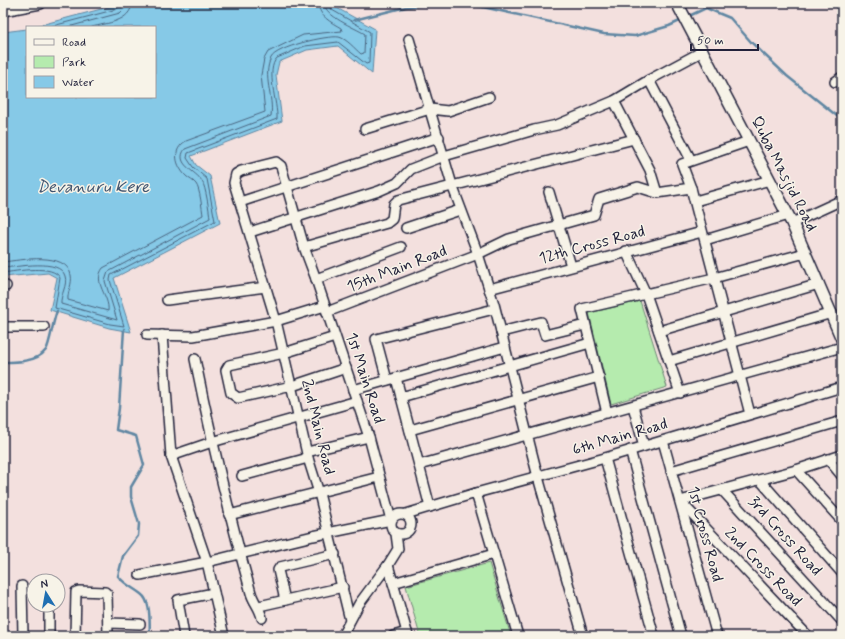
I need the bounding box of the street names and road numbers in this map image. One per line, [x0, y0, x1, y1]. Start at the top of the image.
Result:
street label: Quba Masjid Road [746, 113, 822, 235]
street label: 12th Cross Road [537, 221, 647, 269]
street label: 15th Main Road [344, 240, 450, 298]
street label: 1st Main Road [340, 330, 390, 426]
street label: 2nd Main Road [296, 377, 340, 477]
street label: 6th Main Road [570, 413, 670, 461]
street label: 1st Cross Road [682, 484, 728, 584]
street label: 3rd Cross Road [744, 492, 826, 580]
street label: 2nd Cross Road [720, 523, 806, 611]

